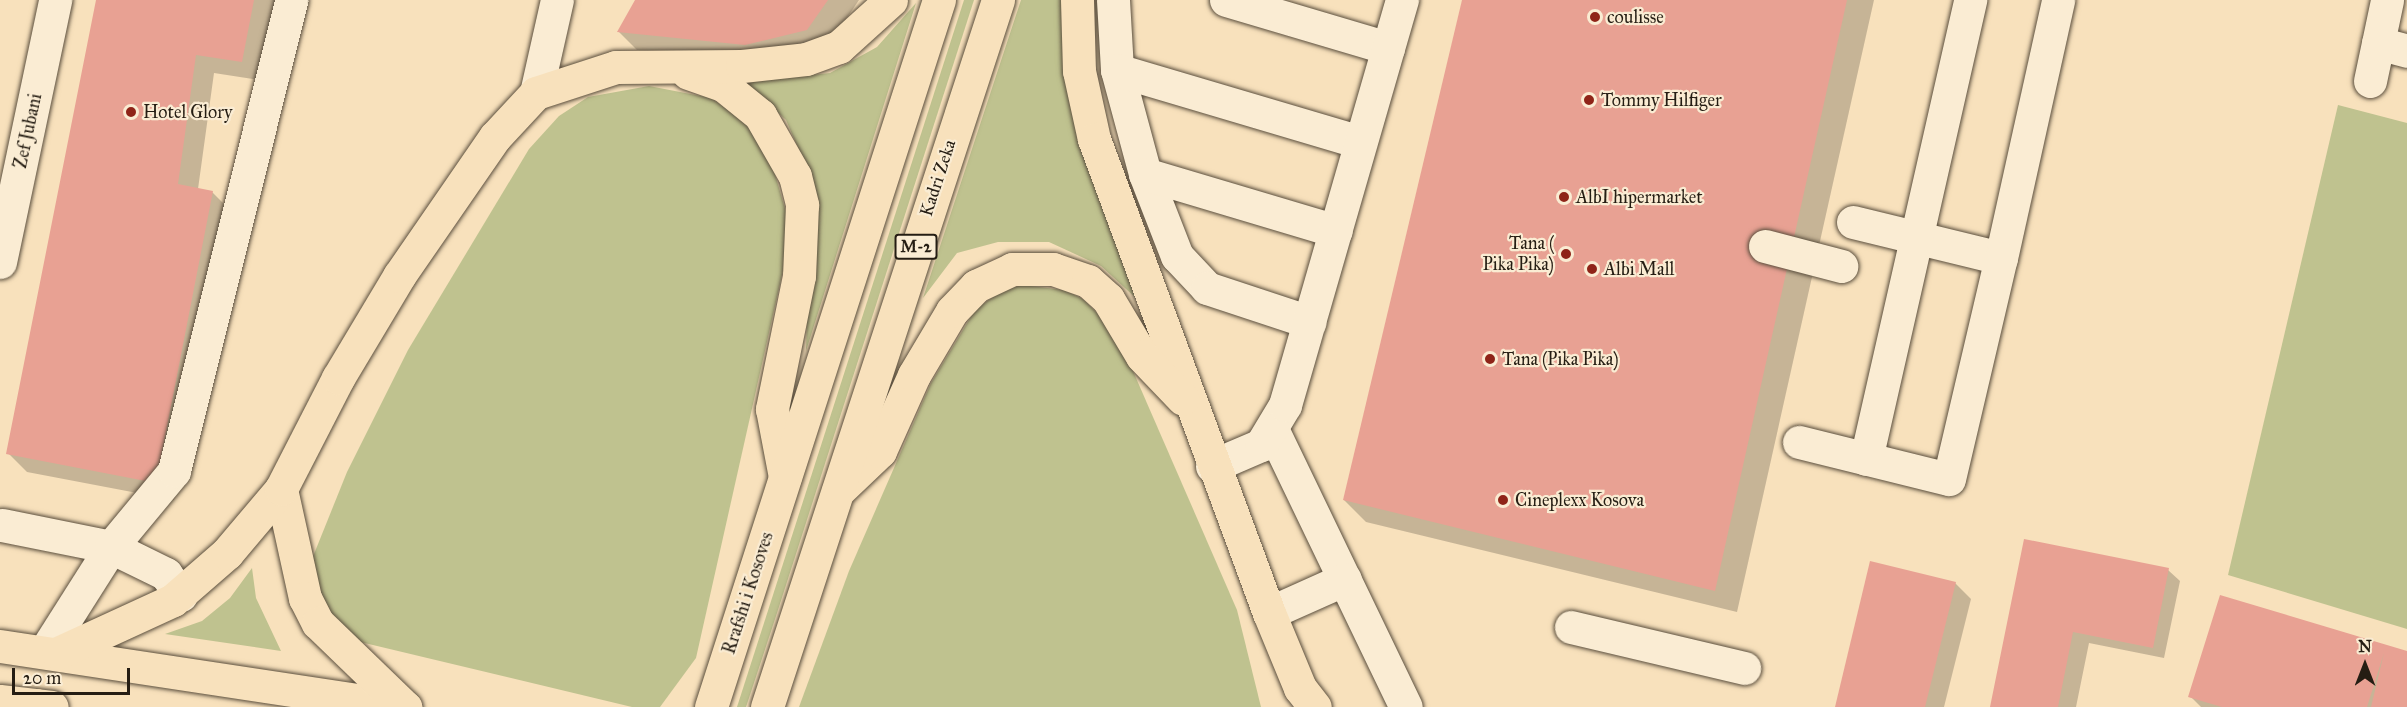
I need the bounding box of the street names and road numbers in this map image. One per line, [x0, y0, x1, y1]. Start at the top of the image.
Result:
street label: Zef Jubani [10, 91, 46, 171]
street label: Kadri Zeka [915, 137, 961, 219]
road number: M-2 [894, 234, 938, 260]
street label: Rrafshi i Kosoves [718, 529, 778, 657]

